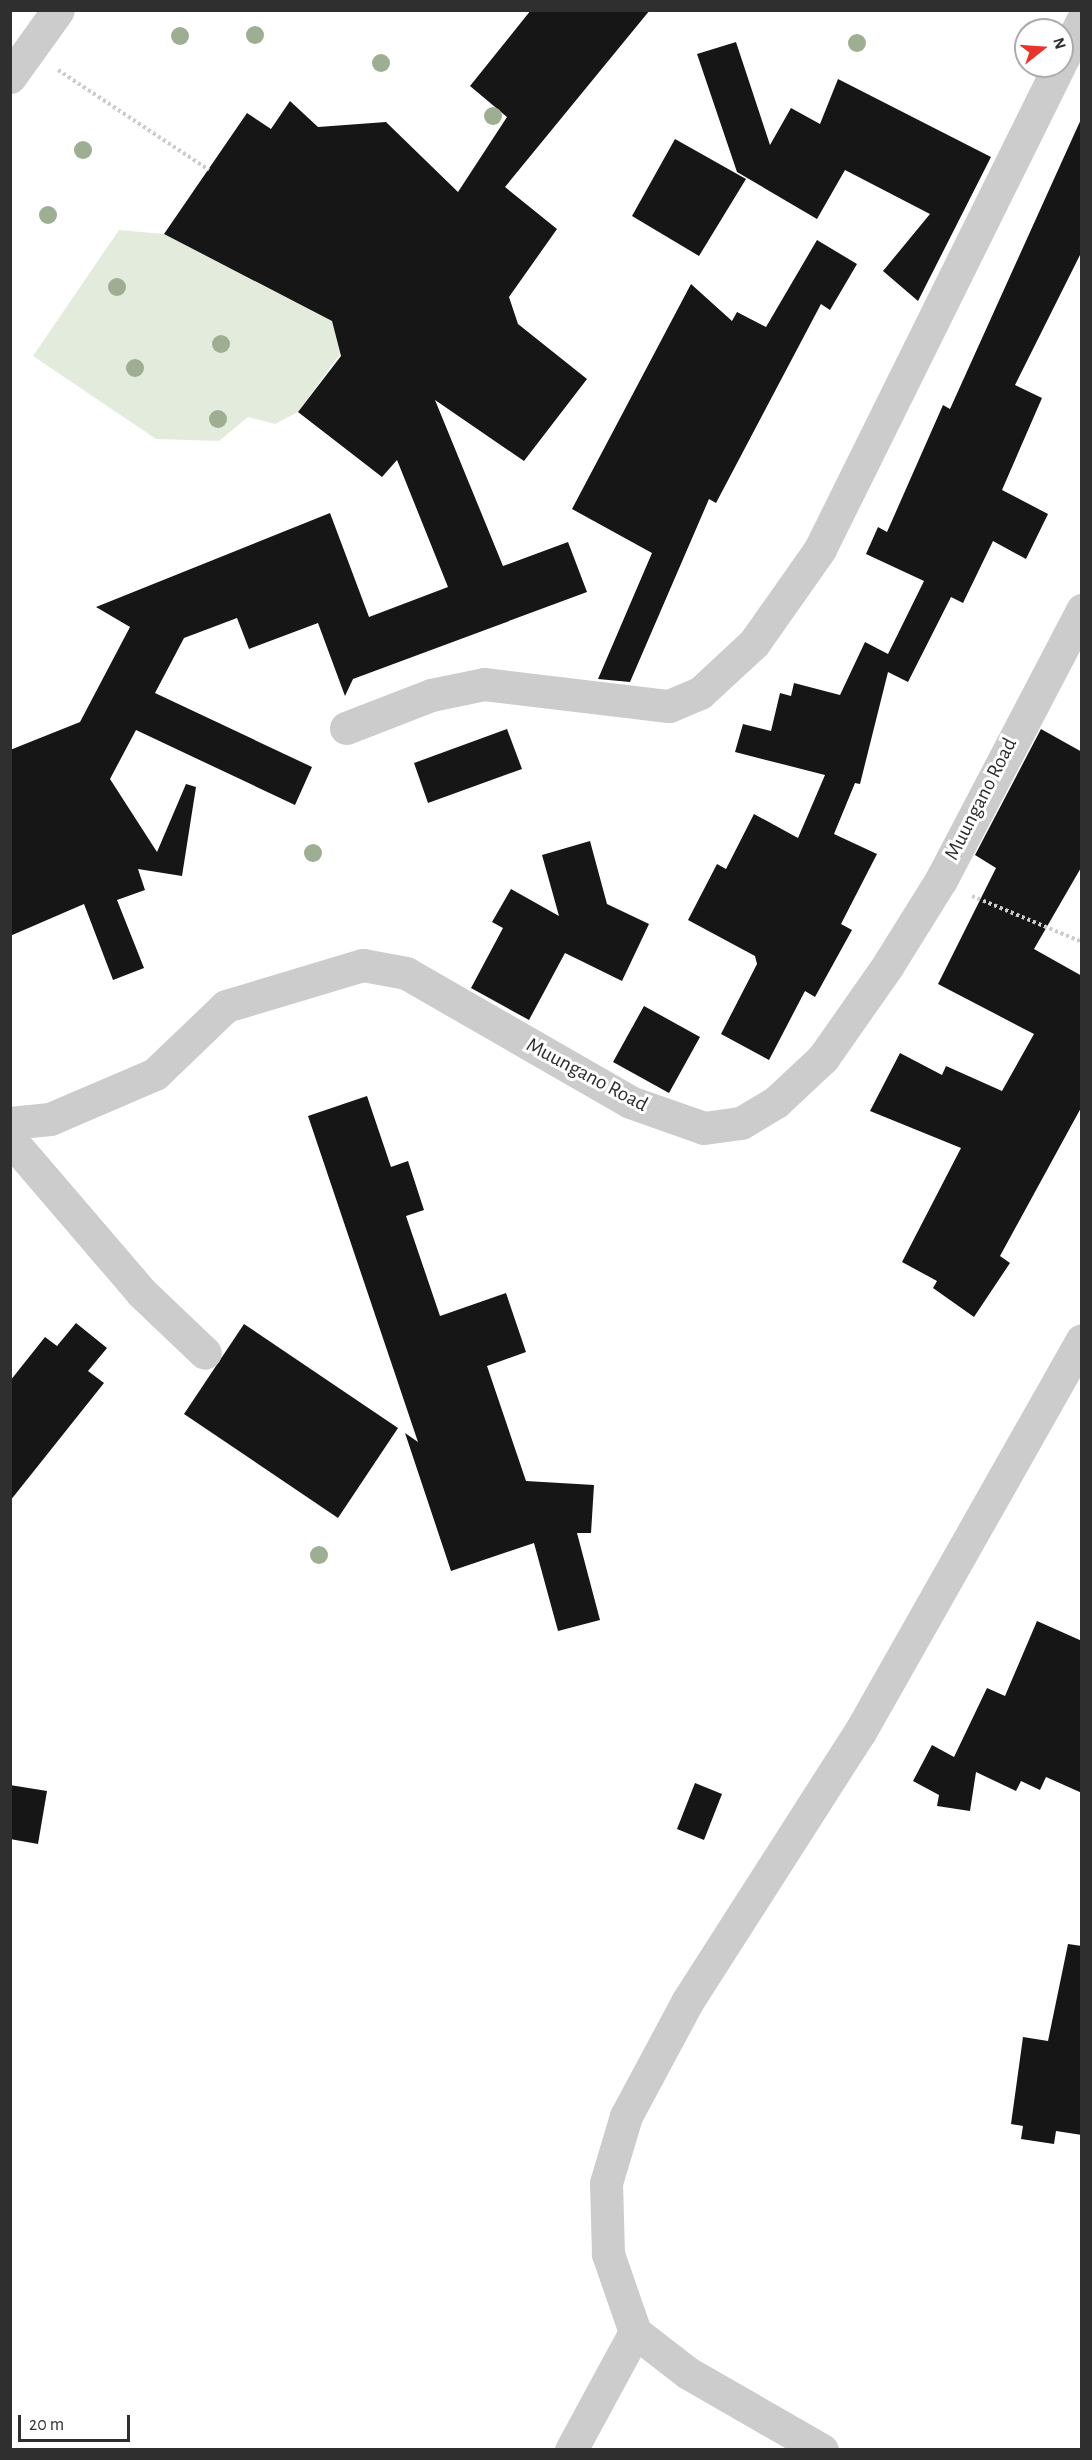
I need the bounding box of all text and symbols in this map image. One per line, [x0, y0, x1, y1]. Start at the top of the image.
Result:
north arrow [1014, 18, 1074, 78]
text: N [1050, 36, 1069, 51]
street label: Muungano Road [939, 734, 1023, 864]
street label: Muungano Road [522, 1032, 652, 1118]
scale bar [21, 2403, 134, 2441]
text: 20 m [29, 2416, 64, 2434]

